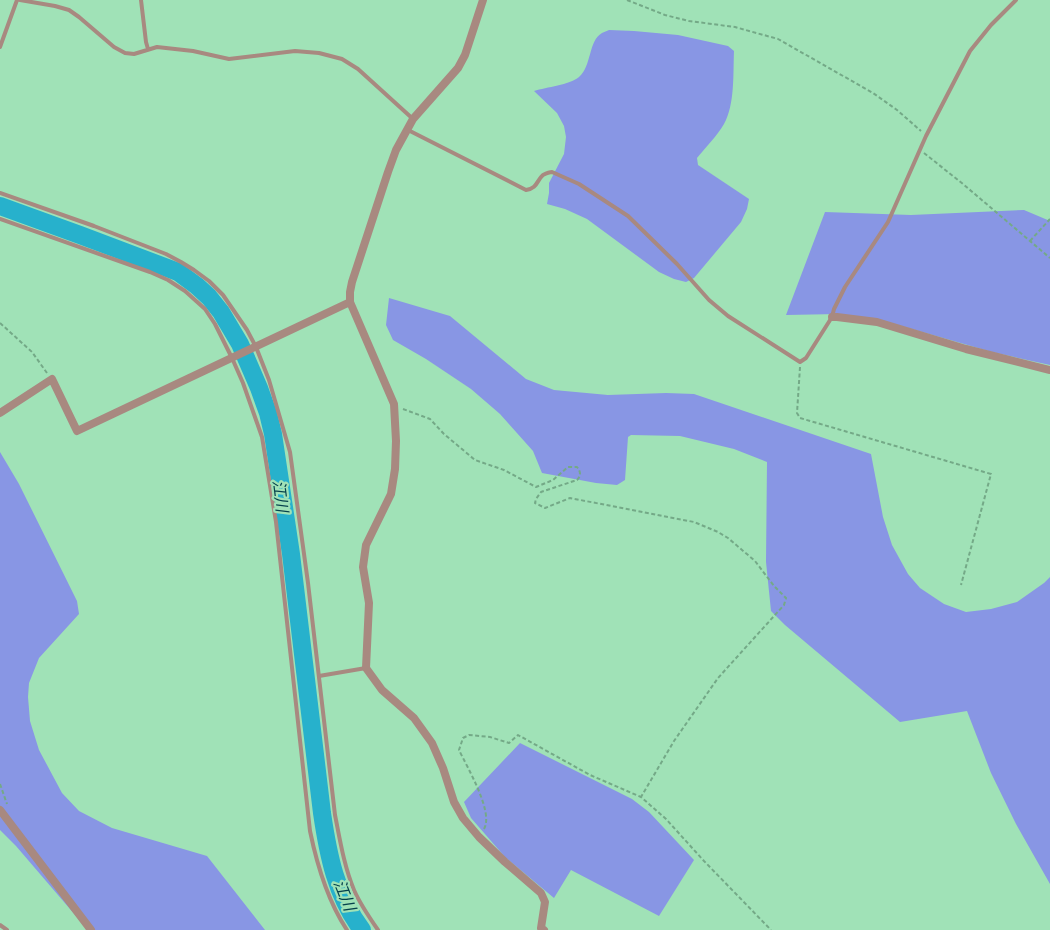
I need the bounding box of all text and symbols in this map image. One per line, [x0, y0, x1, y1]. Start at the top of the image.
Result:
water label: 江川 [268, 479, 292, 515]
water label: 江川 [329, 877, 360, 916]

